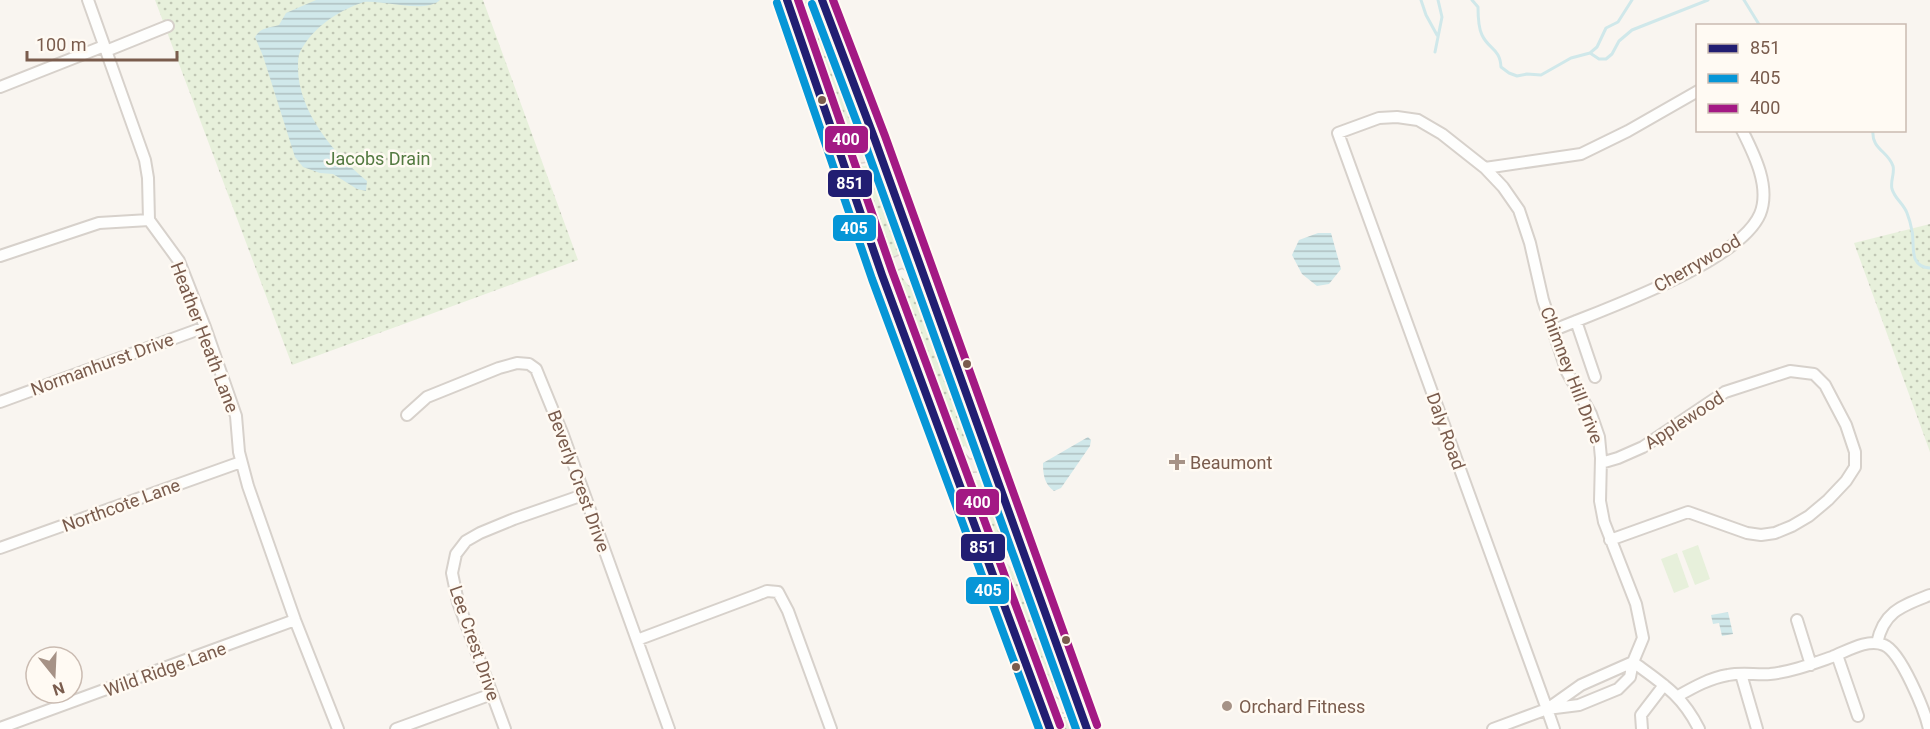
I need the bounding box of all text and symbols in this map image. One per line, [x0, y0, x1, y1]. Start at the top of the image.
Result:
scale bar [27, 24, 177, 62]
legend [1696, 24, 1906, 132]
text: 100 m [36, 34, 87, 55]
text: 851 [1750, 37, 1780, 58]
text: 405 [1750, 67, 1780, 88]
unlabelled marker [816, 94, 828, 106]
text: 400 [1750, 97, 1780, 118]
line badge: 400 [824, 125, 869, 154]
text: 400 [832, 130, 860, 149]
park label: Jacobs Drain [326, 148, 430, 169]
line badge: 851 [827, 169, 873, 198]
text: 851 [836, 174, 864, 193]
line badge: 405 [832, 214, 877, 242]
text: 405 [840, 219, 868, 238]
street label: Cherrywood [1650, 230, 1744, 296]
street label: Heather Heath Lane [167, 259, 243, 415]
street label: Chimney Hill Drive [1536, 304, 1608, 446]
street label: Normanhurst Drive [28, 328, 176, 400]
unlabelled marker [961, 358, 973, 370]
street label: Applewood [1641, 387, 1727, 453]
street label: Daly Road [1422, 390, 1470, 472]
street label: Beverly Crest Drive [544, 407, 614, 555]
place label: Beaumont [1190, 452, 1272, 473]
marker: Beaumont [1168, 453, 1186, 471]
street label: Northcote Lane [59, 474, 183, 536]
line badge: 400 [955, 488, 1000, 516]
text: 400 [963, 493, 991, 512]
line badge: 851 [960, 533, 1006, 562]
text: 851 [969, 538, 997, 557]
line badge: 405 [965, 576, 1010, 605]
text: 405 [974, 581, 1002, 600]
street label: Lee Crest Drive [445, 583, 505, 703]
unlabelled marker [1060, 634, 1072, 646]
street label: Wild Ridge Lane [101, 637, 229, 701]
north arrow [24, 645, 84, 705]
unlabelled marker [1010, 661, 1022, 673]
text: N [50, 678, 67, 700]
place label: Orchard Fitness [1239, 696, 1365, 717]
marker: Orchard Fitness [1220, 699, 1234, 713]

